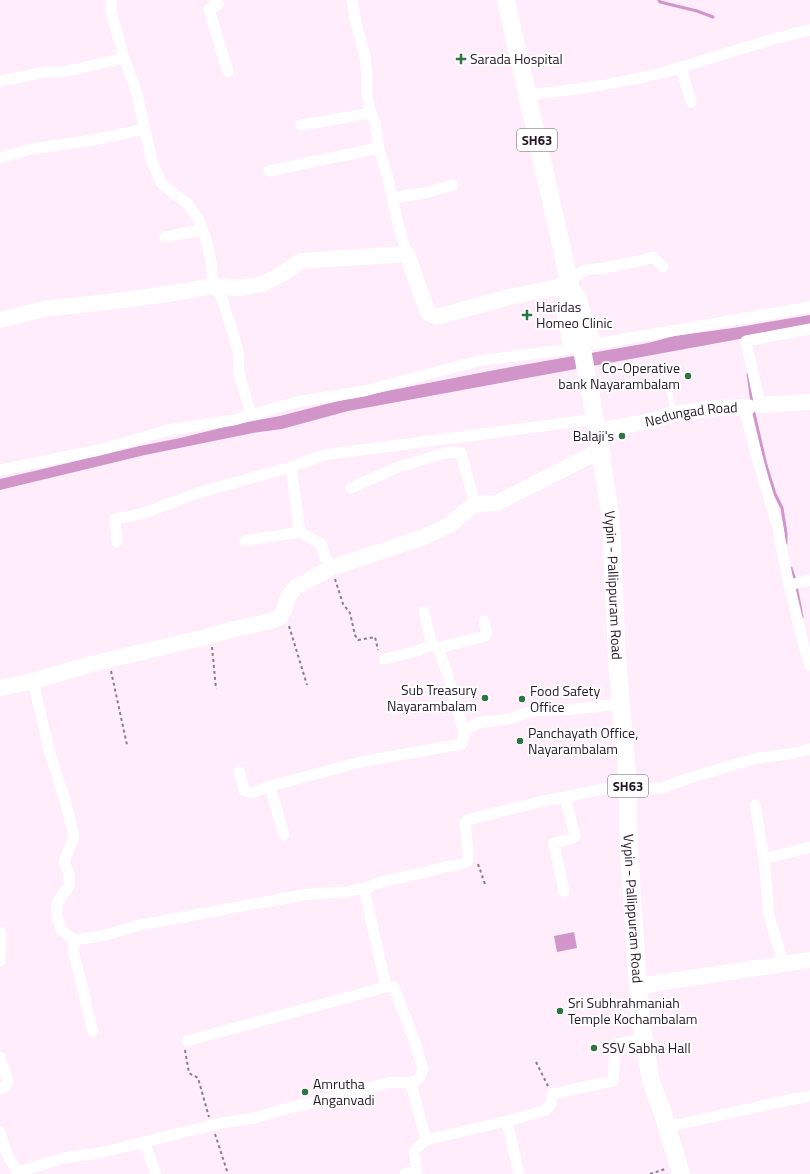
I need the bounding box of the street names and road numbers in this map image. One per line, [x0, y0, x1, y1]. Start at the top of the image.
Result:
road number: SH63 [517, 129, 557, 151]
street label: Nedungad Road [643, 396, 738, 432]
street label: Vypin - Pallippuram Road [600, 510, 628, 660]
road number: SH63 [608, 775, 648, 797]
street label: Vypin - Pallippuram Road [619, 834, 649, 984]

